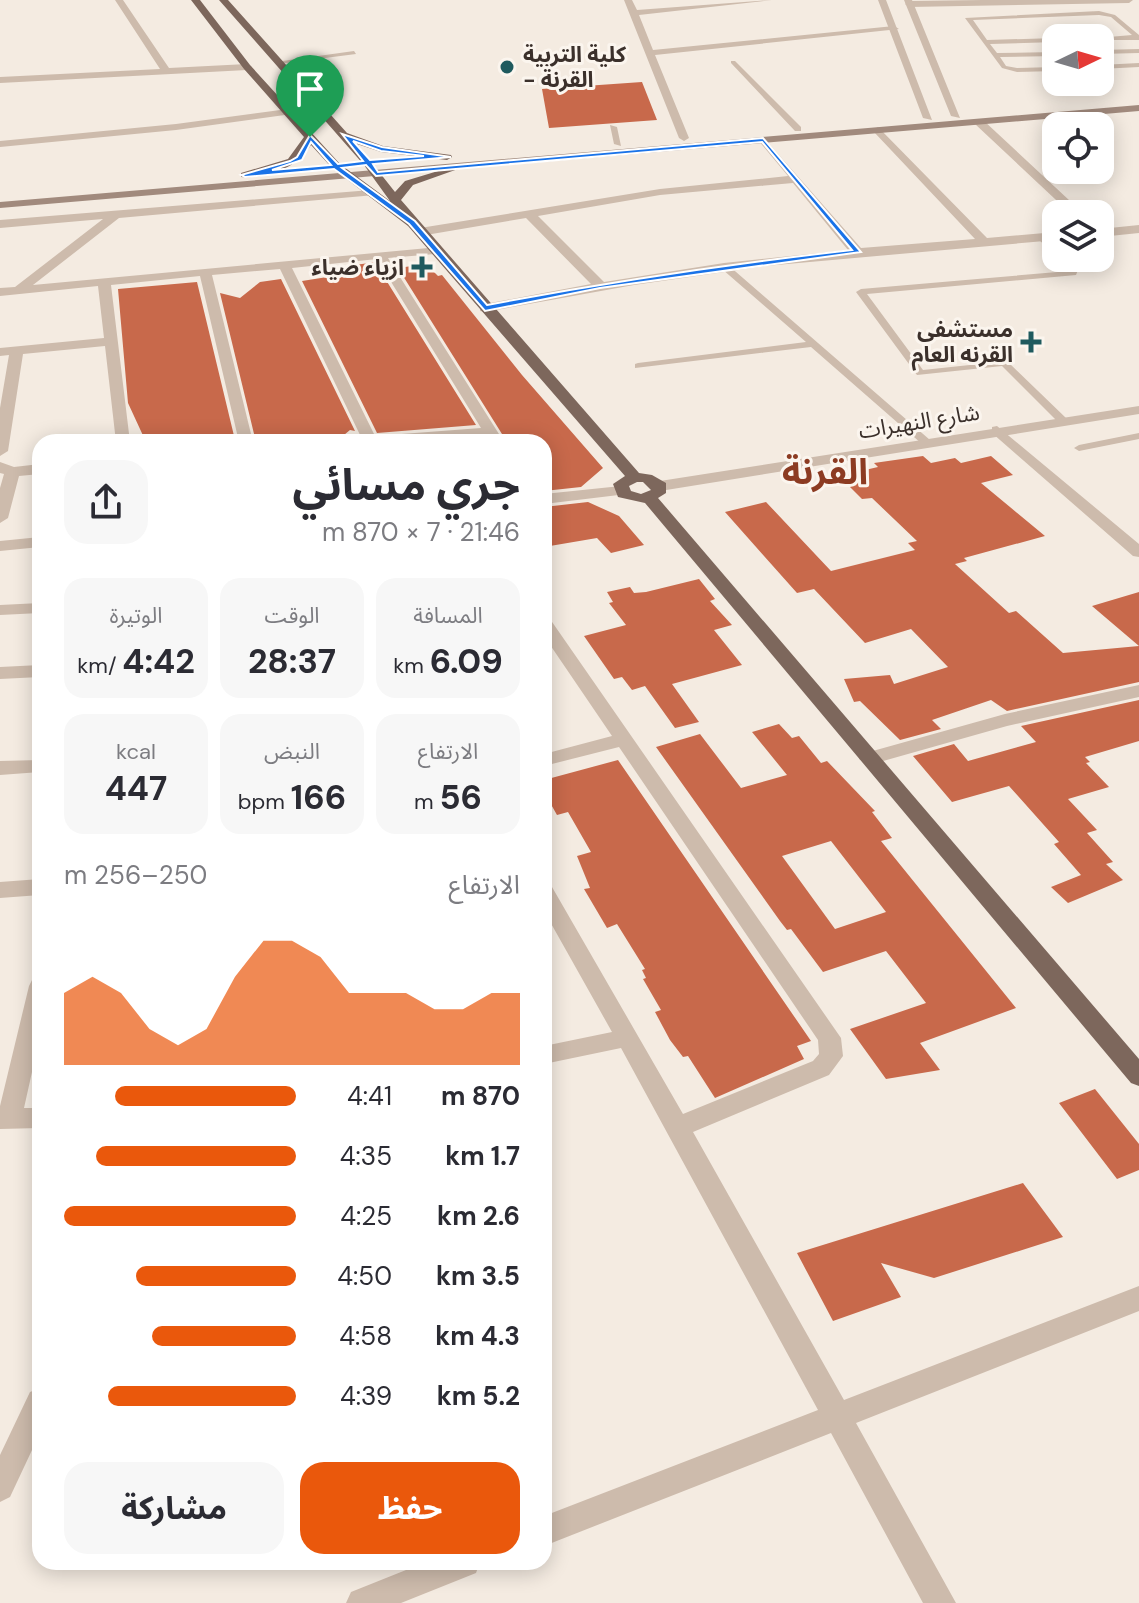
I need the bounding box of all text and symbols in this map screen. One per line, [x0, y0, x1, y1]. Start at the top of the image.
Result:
north arrow [1042, 24, 1114, 96]
map controls [1042, 24, 1114, 272]
place label: كلية التربية - القرنة [523, 40, 627, 94]
pin [276, 55, 344, 137]
marker: كلية التربية - القرنة [498, 58, 516, 76]
icon: arrive [288, 67, 332, 111]
button: locate [1042, 112, 1114, 184]
button: layers [1042, 200, 1114, 272]
place label: ازياء ضياء [311, 253, 404, 282]
marker: ازياء ضياء [411, 256, 433, 278]
place label: مستشفى القرنه العام [911, 315, 1013, 371]
marker: مستشفى القرنه العام [1020, 331, 1042, 353]
street label: شارع النهيرات [857, 398, 982, 447]
district label: القرنة [782, 448, 868, 495]
text: جري مسائي [292, 456, 520, 514]
button: share [64, 460, 148, 544]
text: 21:46 · 7 × 870 m [322, 515, 520, 549]
text: الوتيرة [110, 601, 162, 630]
text: الوقت [264, 601, 320, 630]
text: المسافة [413, 601, 483, 630]
text: 4:42 [122, 639, 195, 684]
text: 28:37 [248, 639, 336, 684]
text: 6.09 [430, 639, 503, 684]
text: /km [77, 651, 122, 680]
text: km [393, 651, 430, 680]
text: kcal [116, 737, 156, 766]
text: النبض [264, 737, 320, 766]
text: الارتفاع [418, 737, 478, 766]
text: 447 [105, 766, 167, 811]
text: 166 [291, 775, 346, 820]
text: 56 [439, 775, 482, 820]
text: bpm [238, 787, 291, 816]
text: m [414, 787, 439, 816]
text: 250–256 m [64, 858, 207, 892]
text: الارتفاع [449, 868, 520, 902]
text: 4:41 [347, 1079, 392, 1113]
text: 870 m [441, 1079, 520, 1113]
text: 4:35 [340, 1139, 392, 1173]
text: 1.7 km [445, 1139, 520, 1173]
text: 4:25 [340, 1199, 392, 1233]
text: 2.6 km [437, 1199, 520, 1233]
text: 4:50 [337, 1259, 392, 1293]
text: 3.5 km [436, 1259, 520, 1293]
text: 4:58 [339, 1319, 392, 1353]
text: 4.3 km [435, 1319, 520, 1353]
text: 4:39 [340, 1379, 392, 1413]
text: 5.2 km [437, 1379, 520, 1413]
button: مشاركة [64, 1462, 284, 1554]
button: حفظ [300, 1462, 520, 1554]

